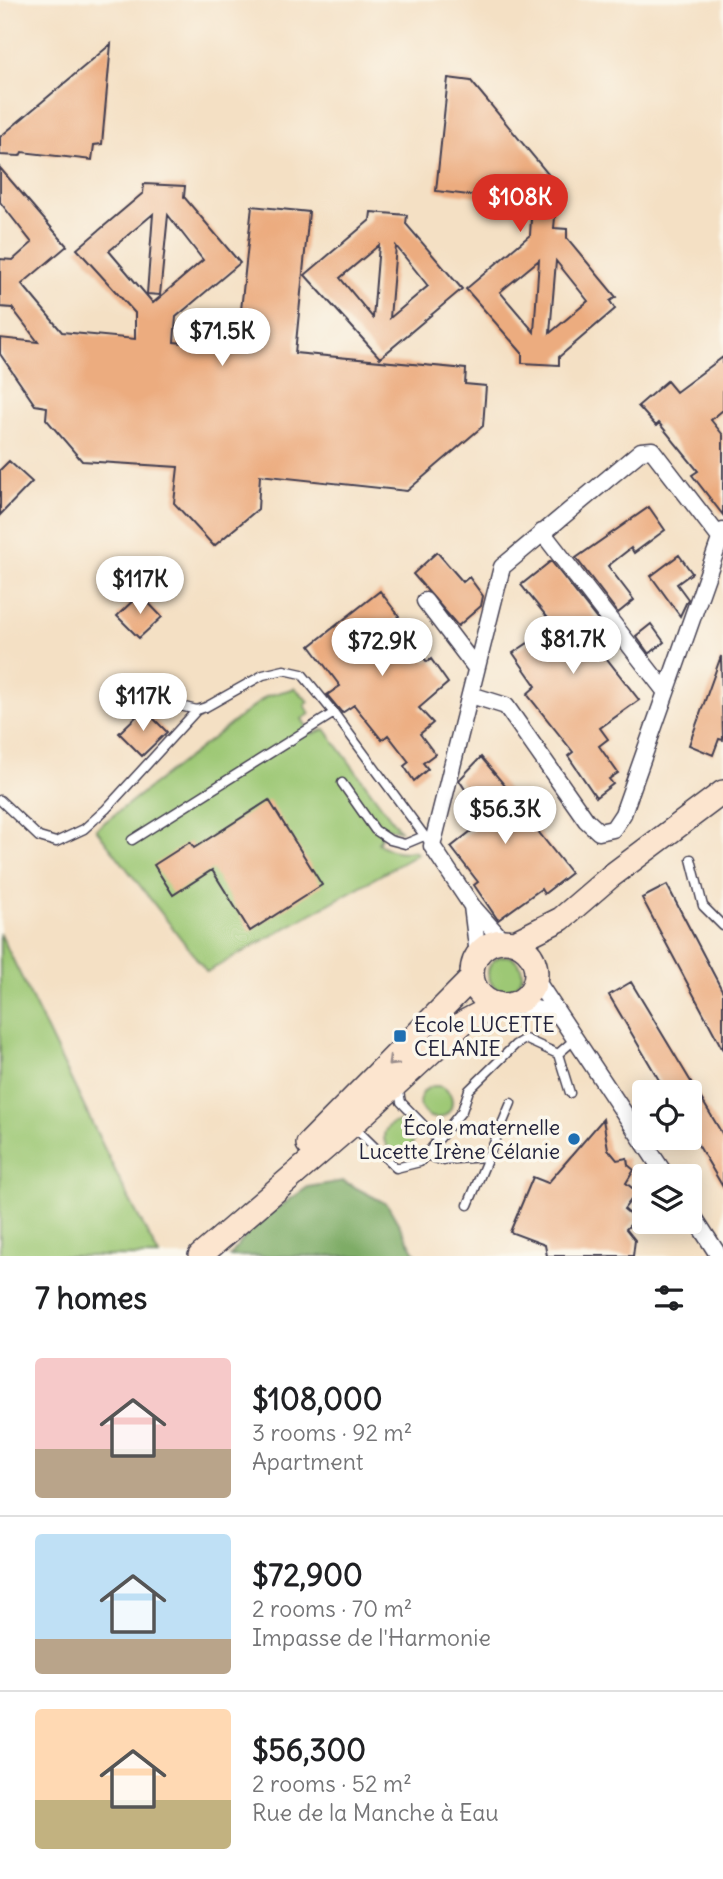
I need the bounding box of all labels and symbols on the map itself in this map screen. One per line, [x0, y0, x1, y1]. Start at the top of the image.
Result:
pin: $108K [471, 174, 569, 234]
pin: $71.5K [165, 308, 279, 368]
pin: $117K [91, 556, 189, 616]
pin: $81.7K [516, 616, 630, 676]
pin: $72.9K [325, 618, 439, 678]
pin: $117K [94, 674, 192, 733]
pin: $56.3K [448, 786, 562, 846]
place label: Ecole LUCETTE CELANIE [414, 1011, 555, 1062]
marker: Ecole LUCETTE CELANIE [392, 1028, 408, 1044]
one-way arrow [387, 1054, 400, 1067]
place label: École maternelle Lucette Irène Célanie [359, 1114, 560, 1165]
marker: École maternelle Lucette Irène Célanie [566, 1131, 582, 1147]

